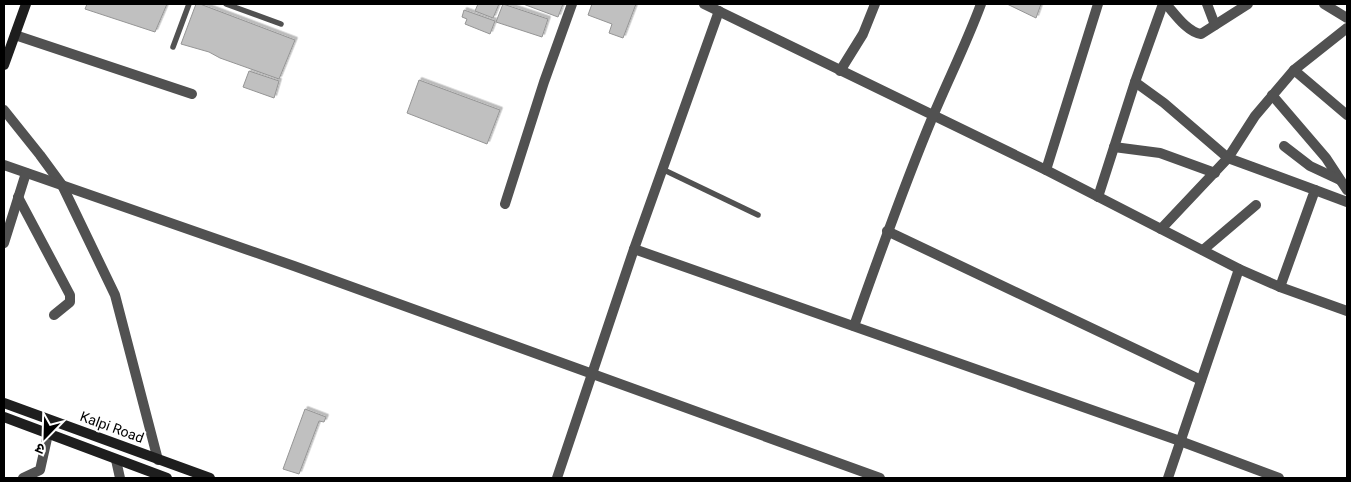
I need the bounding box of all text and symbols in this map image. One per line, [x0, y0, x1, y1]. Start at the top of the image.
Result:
street label: Kalpi Road [78, 408, 146, 446]
north arrow [20, 412, 70, 462]
text: उ [32, 440, 47, 458]

